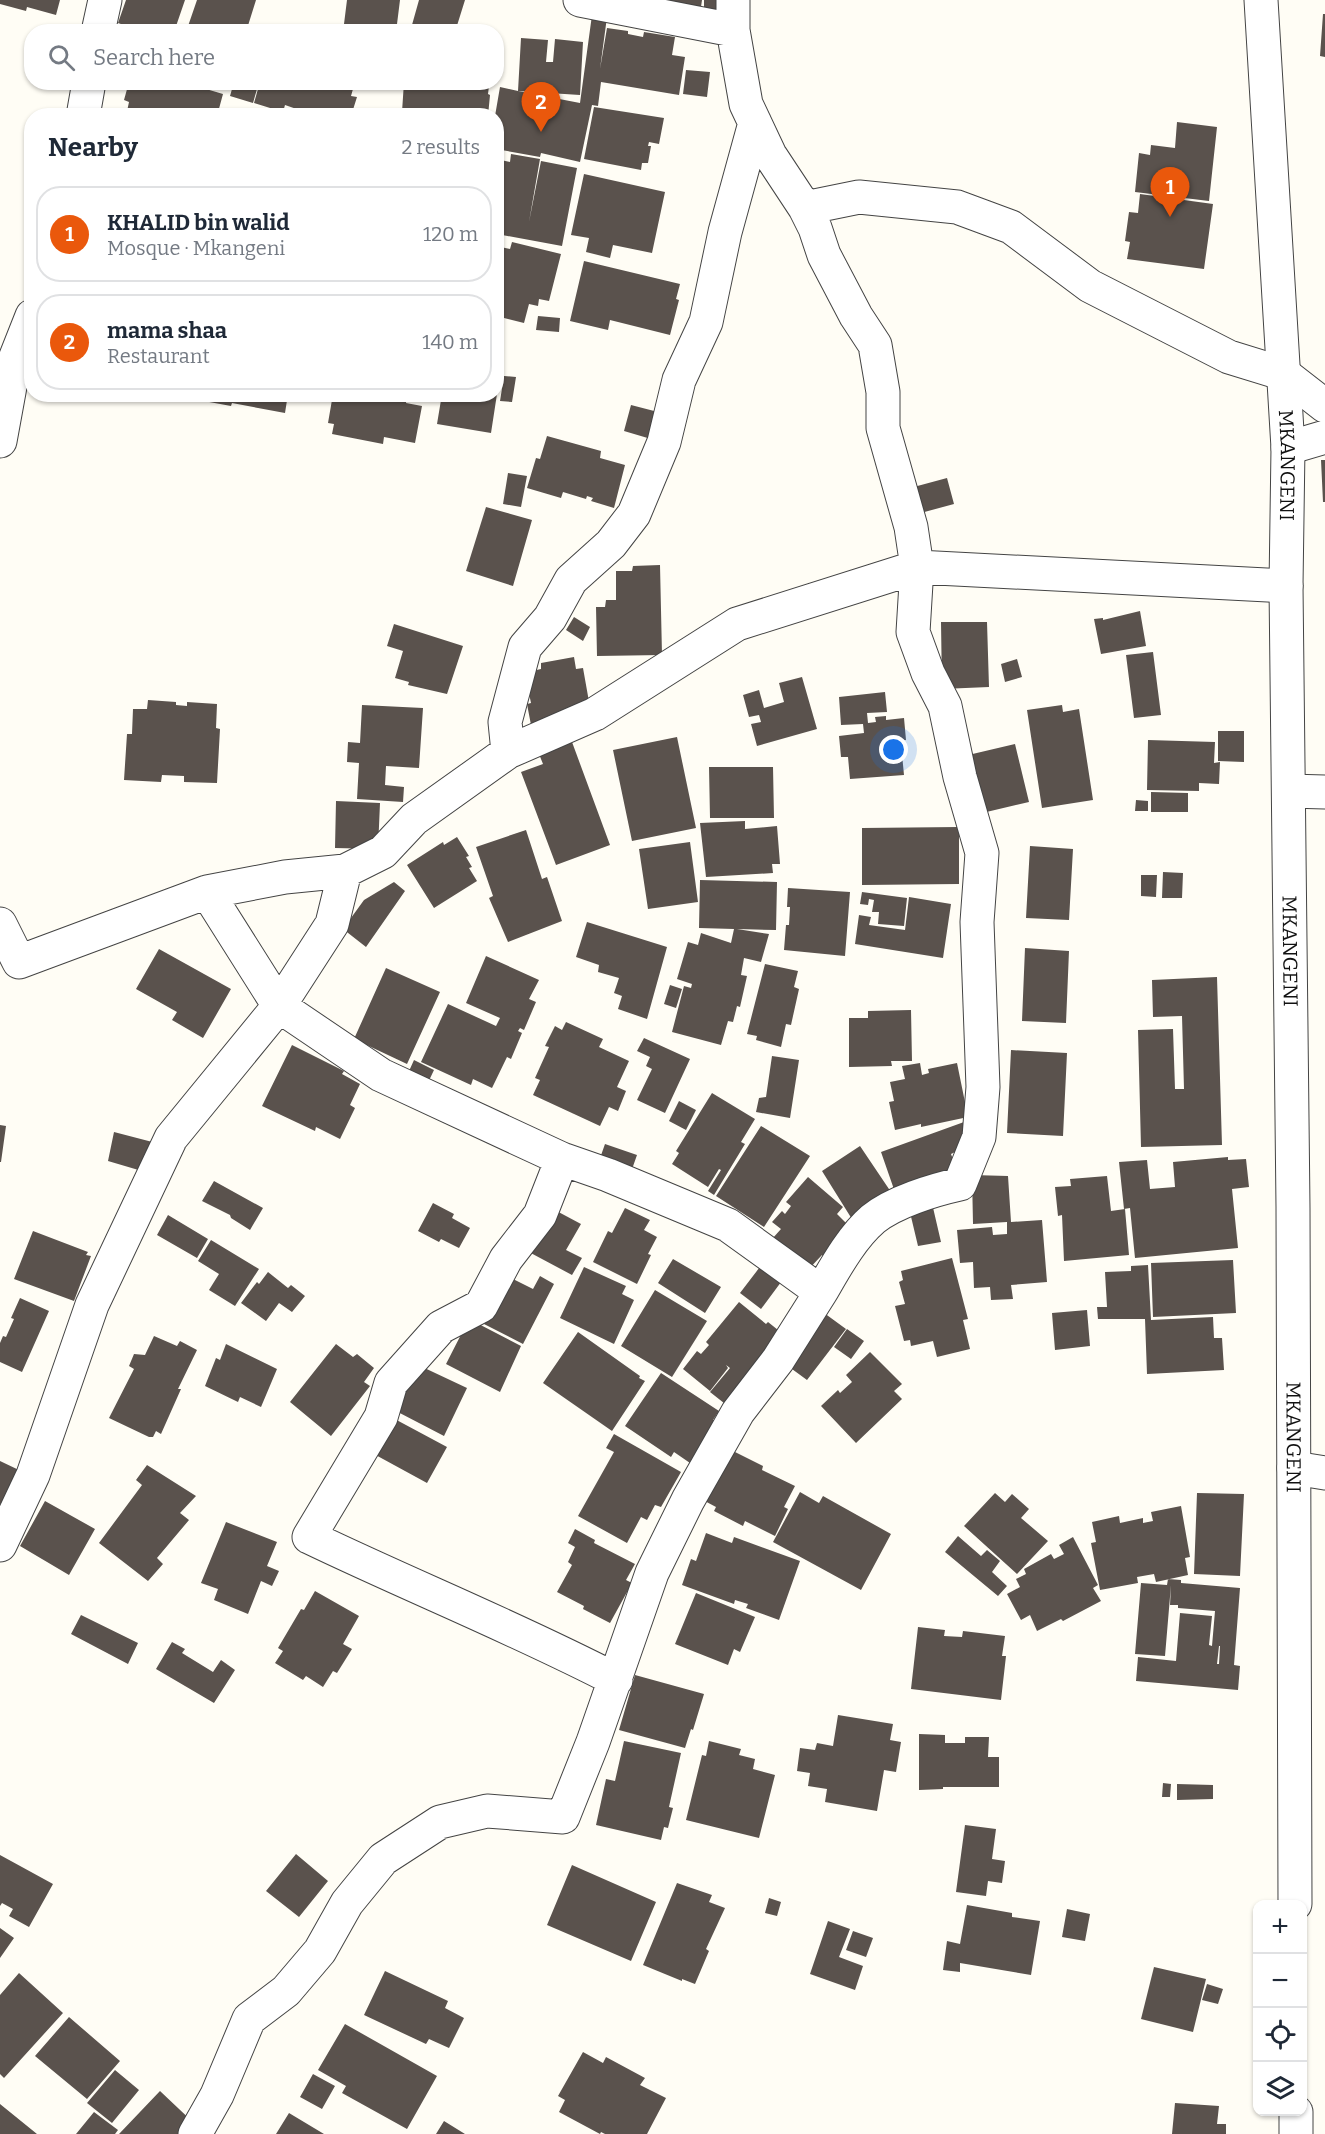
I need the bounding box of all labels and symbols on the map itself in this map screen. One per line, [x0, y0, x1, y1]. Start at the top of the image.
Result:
pin: 2 [522, 82, 560, 132]
pin: 1 [1150, 168, 1190, 217]
street label: MKANGENI [1274, 409, 1300, 521]
your location [879, 735, 908, 764]
street label: MKANGENI [1277, 895, 1303, 1007]
street label: MKANGENI [1282, 1381, 1306, 1493]

